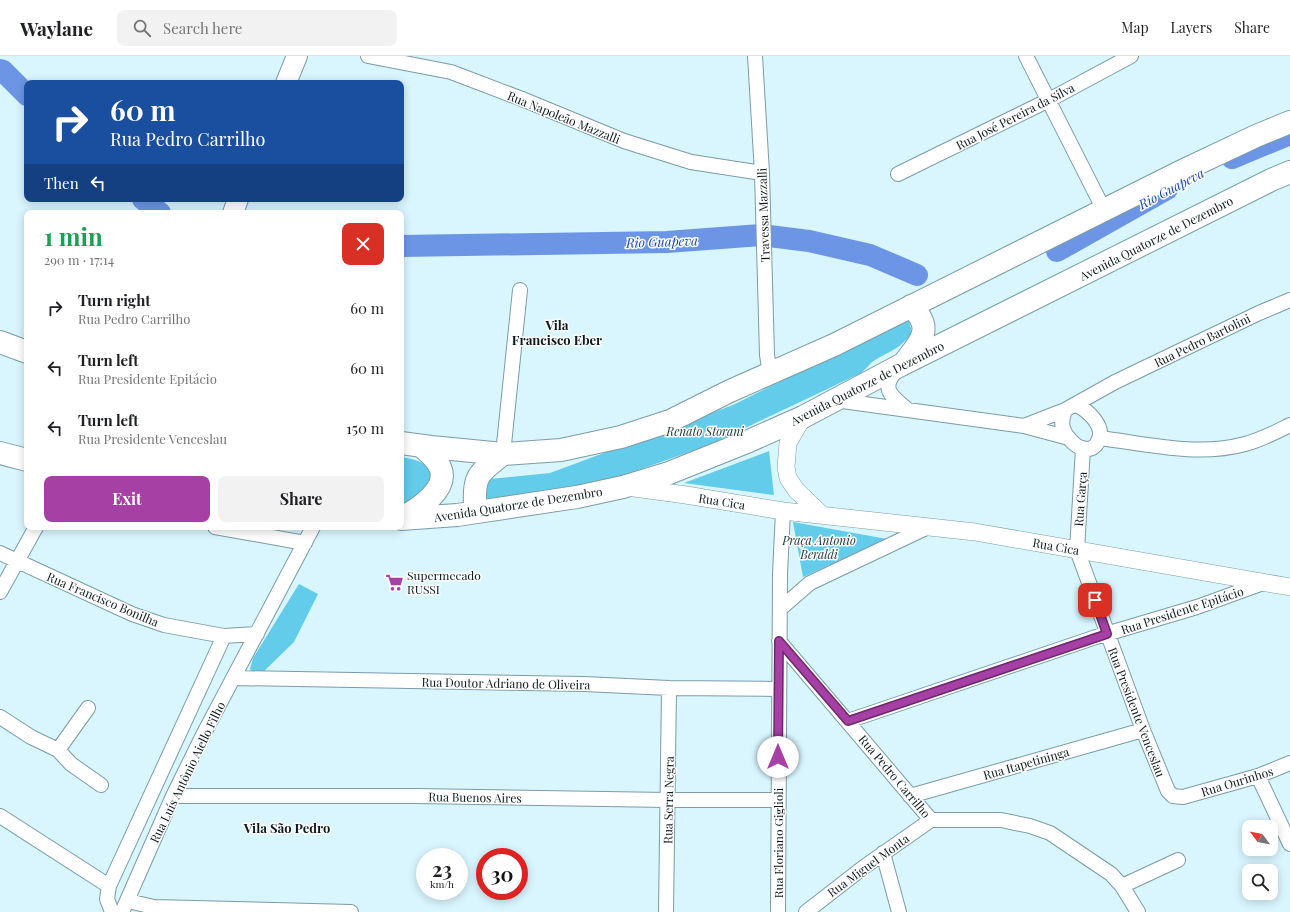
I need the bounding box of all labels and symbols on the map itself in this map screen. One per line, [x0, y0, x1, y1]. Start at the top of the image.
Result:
street label: Rua José Pereira da Silva [953, 79, 1077, 153]
street label: Rua Napoleão Mazzalli [505, 87, 623, 147]
water label: Rio Guapeva [1134, 164, 1207, 213]
street label: Travessa Mazzalli [753, 167, 773, 262]
street label: Avenida Quatorze de Dezembro [1076, 192, 1236, 284]
water label: Rio Guapeva [625, 231, 698, 251]
street label: Rua Pedro Bartolini [1151, 310, 1253, 370]
district label: Vila Francisco Eber [512, 316, 602, 348]
street label: Avenida Quatorze de Dezembro [787, 337, 947, 429]
park label: Renato Storani [665, 423, 744, 439]
street label: Rua Garça [1070, 471, 1090, 527]
street label: Avenida Quatorze de Dezembro [432, 483, 604, 525]
street label: Rua Cica [697, 489, 747, 513]
park label: Praça Antonio Beraldi [781, 532, 856, 562]
street label: Rua Cica [1031, 534, 1081, 558]
place label: Supermecado RUSSI [407, 567, 481, 597]
street label: Rua Francisco Bonilha [45, 568, 161, 630]
supermarket icon: Supermecado RUSSI [384, 572, 404, 592]
street label: Rua Presidente Epitácio [1119, 582, 1246, 637]
pin [1078, 583, 1112, 617]
street label: Rua Presidente Venceslau [1105, 645, 1169, 779]
street label: Rua Doutor Adriano de Oliveira [421, 674, 591, 692]
street label: Rua Luís Antônio Aiello Filho [146, 698, 228, 845]
street label: Rua Pedro Carrilho [856, 731, 935, 821]
position arrow [757, 736, 799, 778]
street label: Rua Itapetininga [981, 743, 1071, 783]
street label: Rua Serra Negra [659, 756, 677, 844]
street label: Rua Ourinhos [1199, 762, 1275, 800]
street label: Rua Floriano Giglioli [770, 787, 786, 898]
street label: Rua Buenos Aires [428, 788, 522, 806]
district label: Vila São Pedro [243, 819, 330, 836]
north arrow [1242, 820, 1278, 856]
street label: Rua Miguel Monta [824, 830, 912, 900]
speed limit sign: 30 [476, 848, 528, 900]

